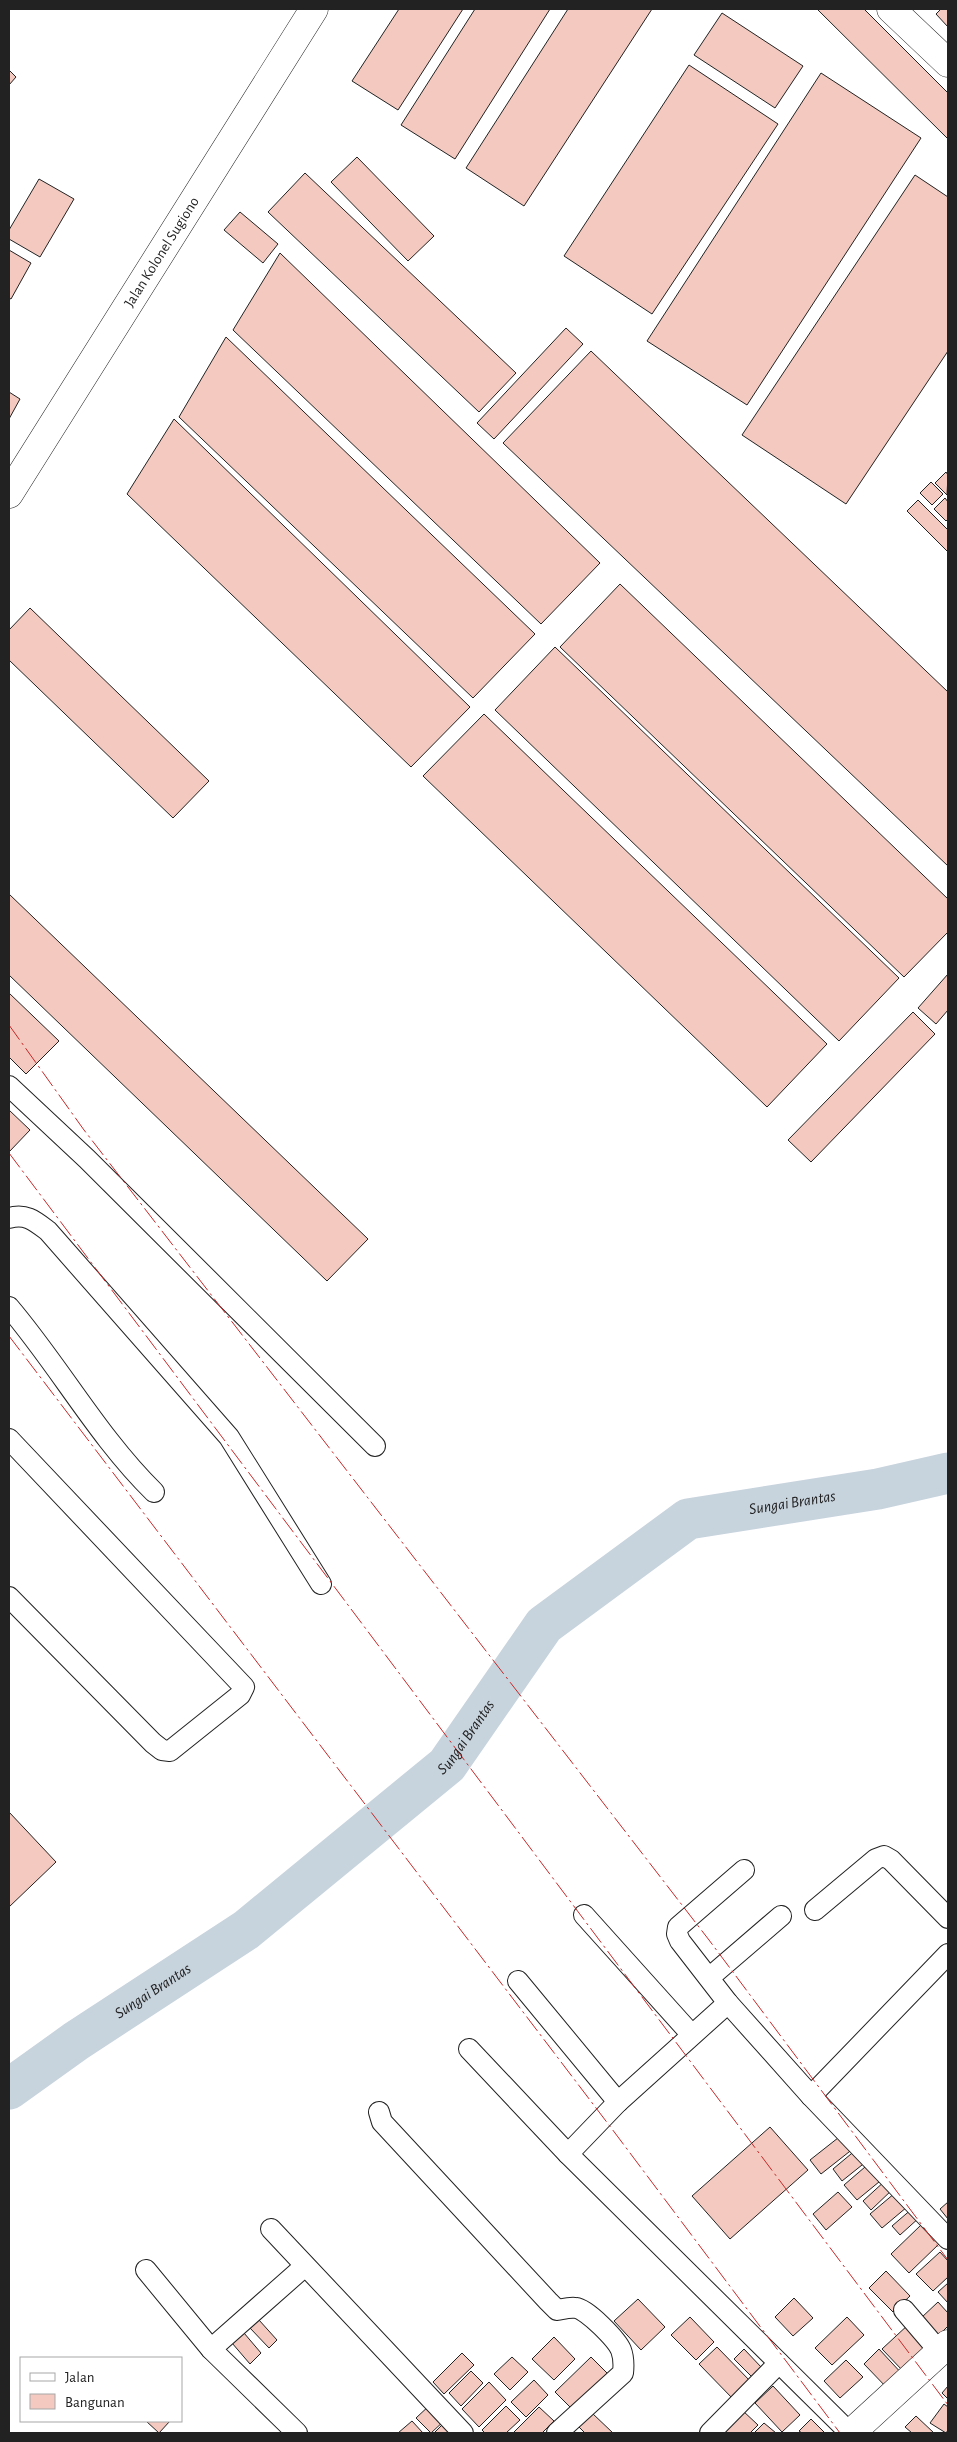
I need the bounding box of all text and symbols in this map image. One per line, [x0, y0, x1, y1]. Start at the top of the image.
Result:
street label: Jalan Kolonel Sugiono [121, 194, 201, 310]
water label: Sungai Brantas [748, 1488, 836, 1517]
water label: Sungai Brantas [434, 1697, 497, 1778]
water label: Sungai Brantas [112, 1960, 194, 2021]
legend [20, 2357, 182, 2422]
text: Jalan [65, 2370, 95, 2385]
text: Bangunan [65, 2395, 125, 2410]

